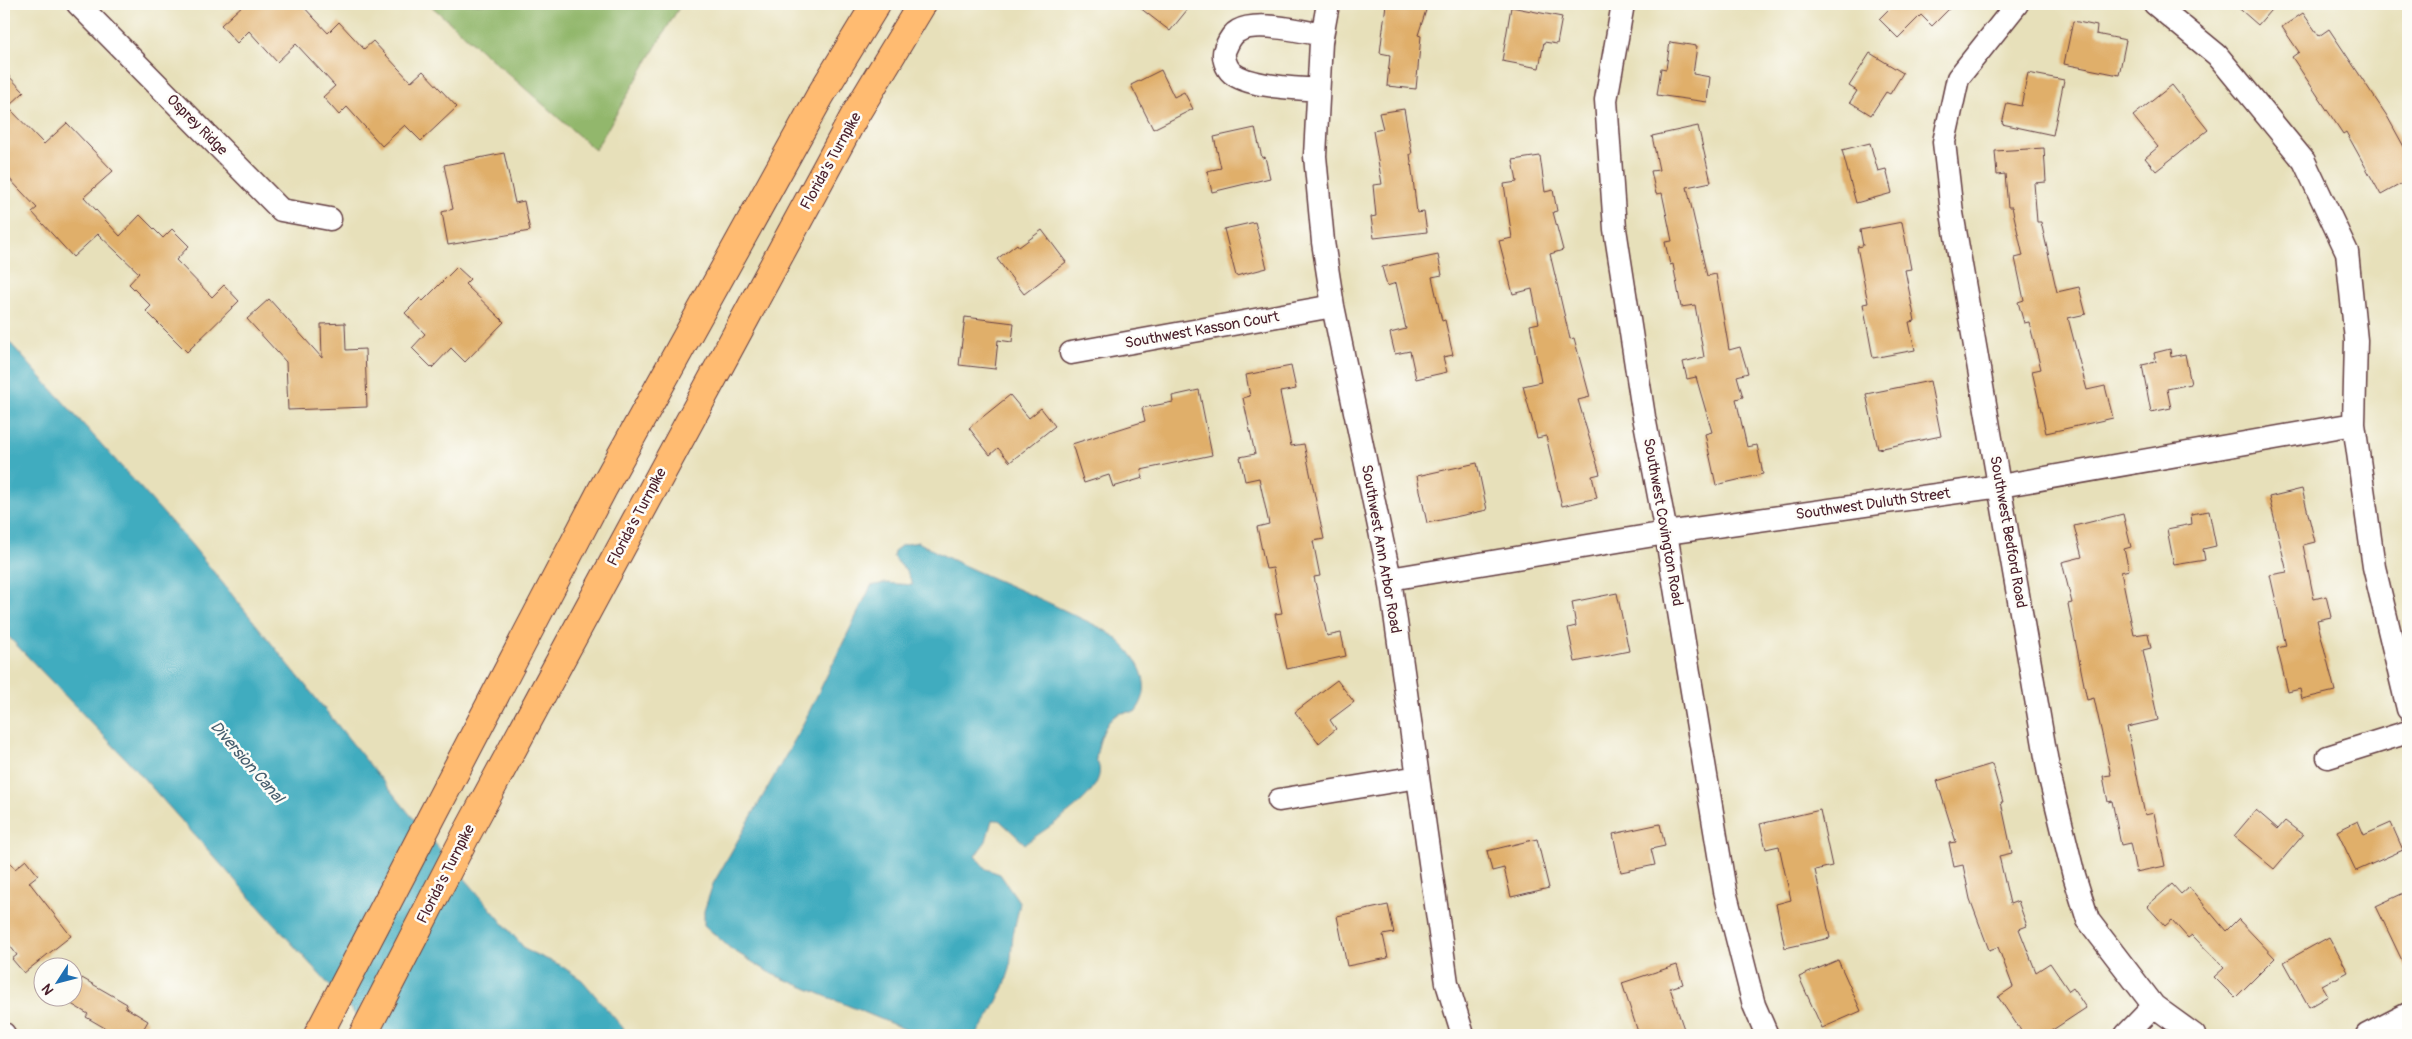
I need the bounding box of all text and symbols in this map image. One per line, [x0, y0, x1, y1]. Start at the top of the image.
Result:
street label: Osprey Ridge [162, 90, 232, 160]
street label: Florida's Turnpike [796, 108, 866, 213]
street label: Southwest Kasson Court [1123, 307, 1282, 353]
street label: Southwest Covington Road [1639, 436, 1687, 608]
street label: Southwest Bedford Road [1985, 454, 2031, 610]
street label: Southwest Ann Arbor Road [1357, 463, 1405, 635]
street label: Florida's Turnpike [603, 464, 671, 569]
street label: Southwest Duluth Street [1795, 484, 1952, 524]
water label: Diversion Canal [206, 717, 290, 809]
street label: Florida's Turnpike [413, 821, 479, 927]
north arrow [32, 956, 82, 1006]
text: N [38, 981, 58, 998]

